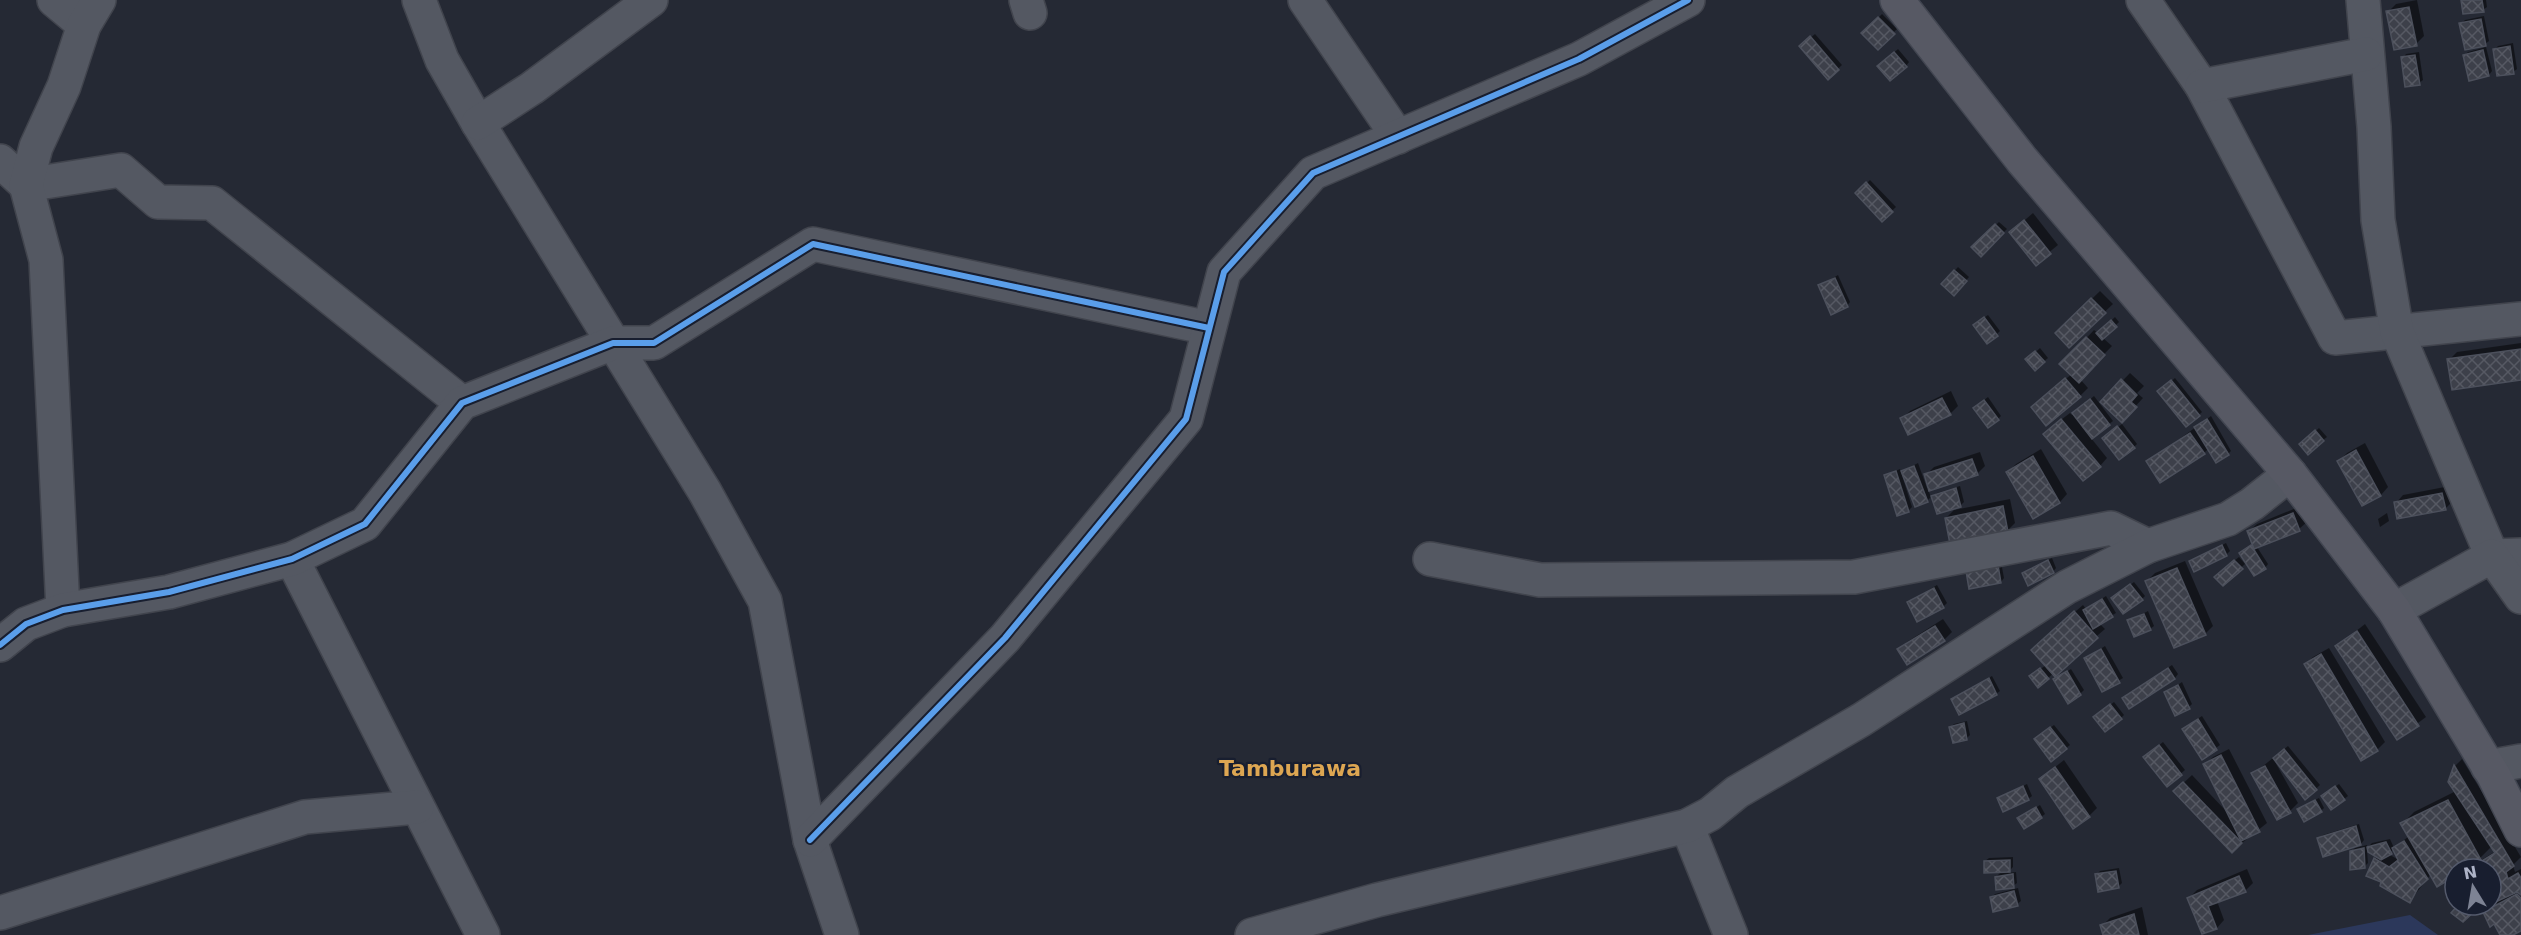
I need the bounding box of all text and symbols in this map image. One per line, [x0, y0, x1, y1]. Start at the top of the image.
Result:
district label: Tamburawa [1219, 756, 1361, 781]
north arrow [2443, 857, 2503, 917]
text: N [2462, 862, 2479, 883]

